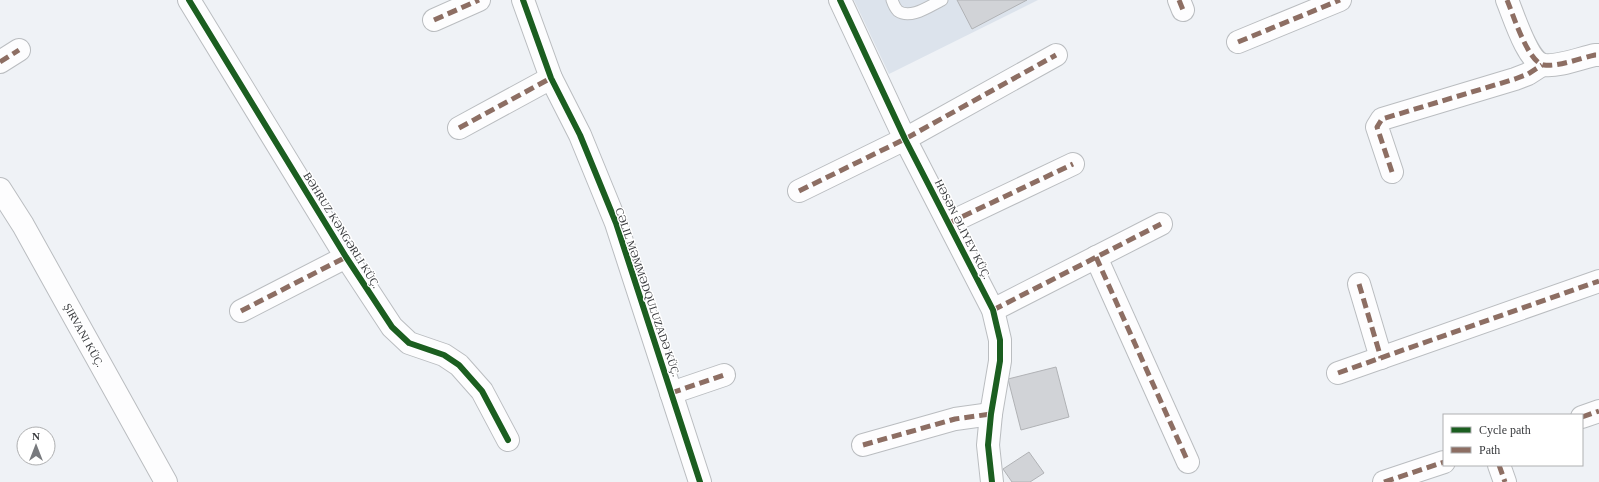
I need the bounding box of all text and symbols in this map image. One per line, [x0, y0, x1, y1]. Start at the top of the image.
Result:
street label: BƏHRUZ KƏNGƏRLI KÜÇ. [301, 170, 383, 290]
street label: HƏSƏN ƏLIYEV KÜÇ. [933, 177, 993, 281]
street label: CƏLIL MƏMMƏDQULUZADƏ KÜÇ. [613, 206, 683, 378]
street label: ŞIRVANI KÜÇ. [62, 301, 107, 369]
legend [1443, 414, 1583, 466]
text: Cycle path [1479, 423, 1531, 437]
north arrow [16, 426, 56, 466]
text: N [32, 430, 40, 442]
text: Path [1479, 443, 1500, 457]

